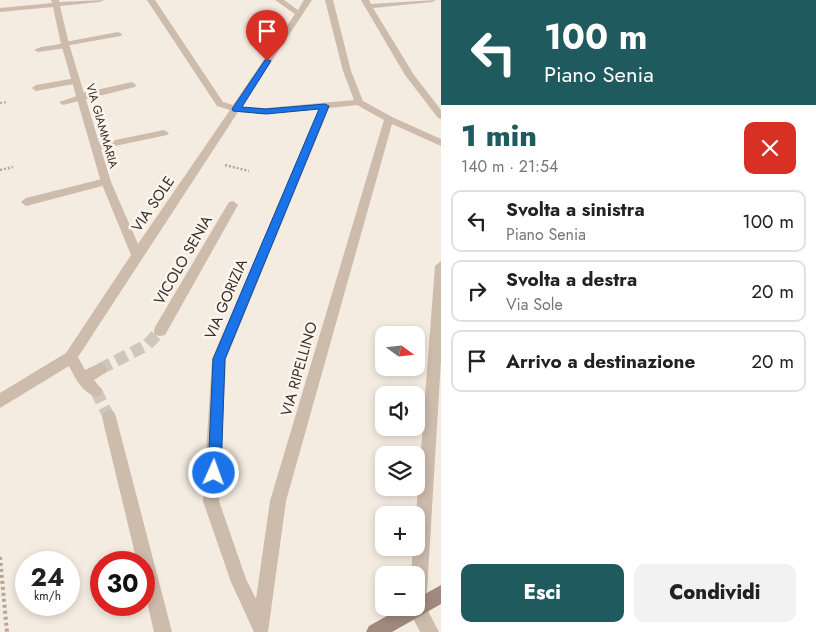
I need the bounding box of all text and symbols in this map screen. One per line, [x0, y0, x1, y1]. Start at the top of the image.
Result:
pin [246, 10, 288, 61]
text: 100 m [544, 12, 647, 62]
icon: arrive [253, 17, 281, 45]
icon: left [461, 20, 526, 85]
text: Piano Senia [544, 58, 654, 90]
street label: VIA GIAMMARIA [81, 81, 123, 171]
text: 1 min [461, 114, 537, 157]
button: close [744, 122, 796, 174]
text: 140 m · 21:54 [461, 155, 558, 178]
street label: VIA SOLE [126, 172, 180, 236]
text: Svolta a sinistra [506, 196, 645, 223]
icon: left [463, 207, 491, 235]
text: 100 m [742, 208, 794, 235]
street label: VICOLO SENIA [148, 211, 218, 309]
text: Piano Senia [506, 223, 586, 246]
street label: VIA GORIZIA [199, 255, 253, 343]
text: Svolta a destra [506, 266, 637, 293]
icon: right [463, 277, 491, 305]
text: 20 m [751, 278, 794, 305]
text: Via Sole [506, 293, 563, 316]
street label: VIA RIPELLINO [275, 319, 323, 419]
north arrow [375, 326, 425, 376]
map controls [375, 326, 425, 616]
icon: arrive [463, 347, 491, 375]
text: Arrivo a destinazione [506, 348, 695, 375]
text: 20 m [751, 348, 794, 375]
button: sound [375, 386, 425, 436]
position arrow [187, 446, 239, 498]
button: layers [375, 446, 425, 496]
button: + [375, 506, 425, 556]
speed limit sign: 30 [90, 551, 155, 616]
text: 24 [31, 559, 64, 595]
button: Esci [461, 564, 624, 622]
button: Condividi [634, 564, 796, 622]
button: − [375, 566, 425, 616]
text: km/h [34, 587, 61, 605]

